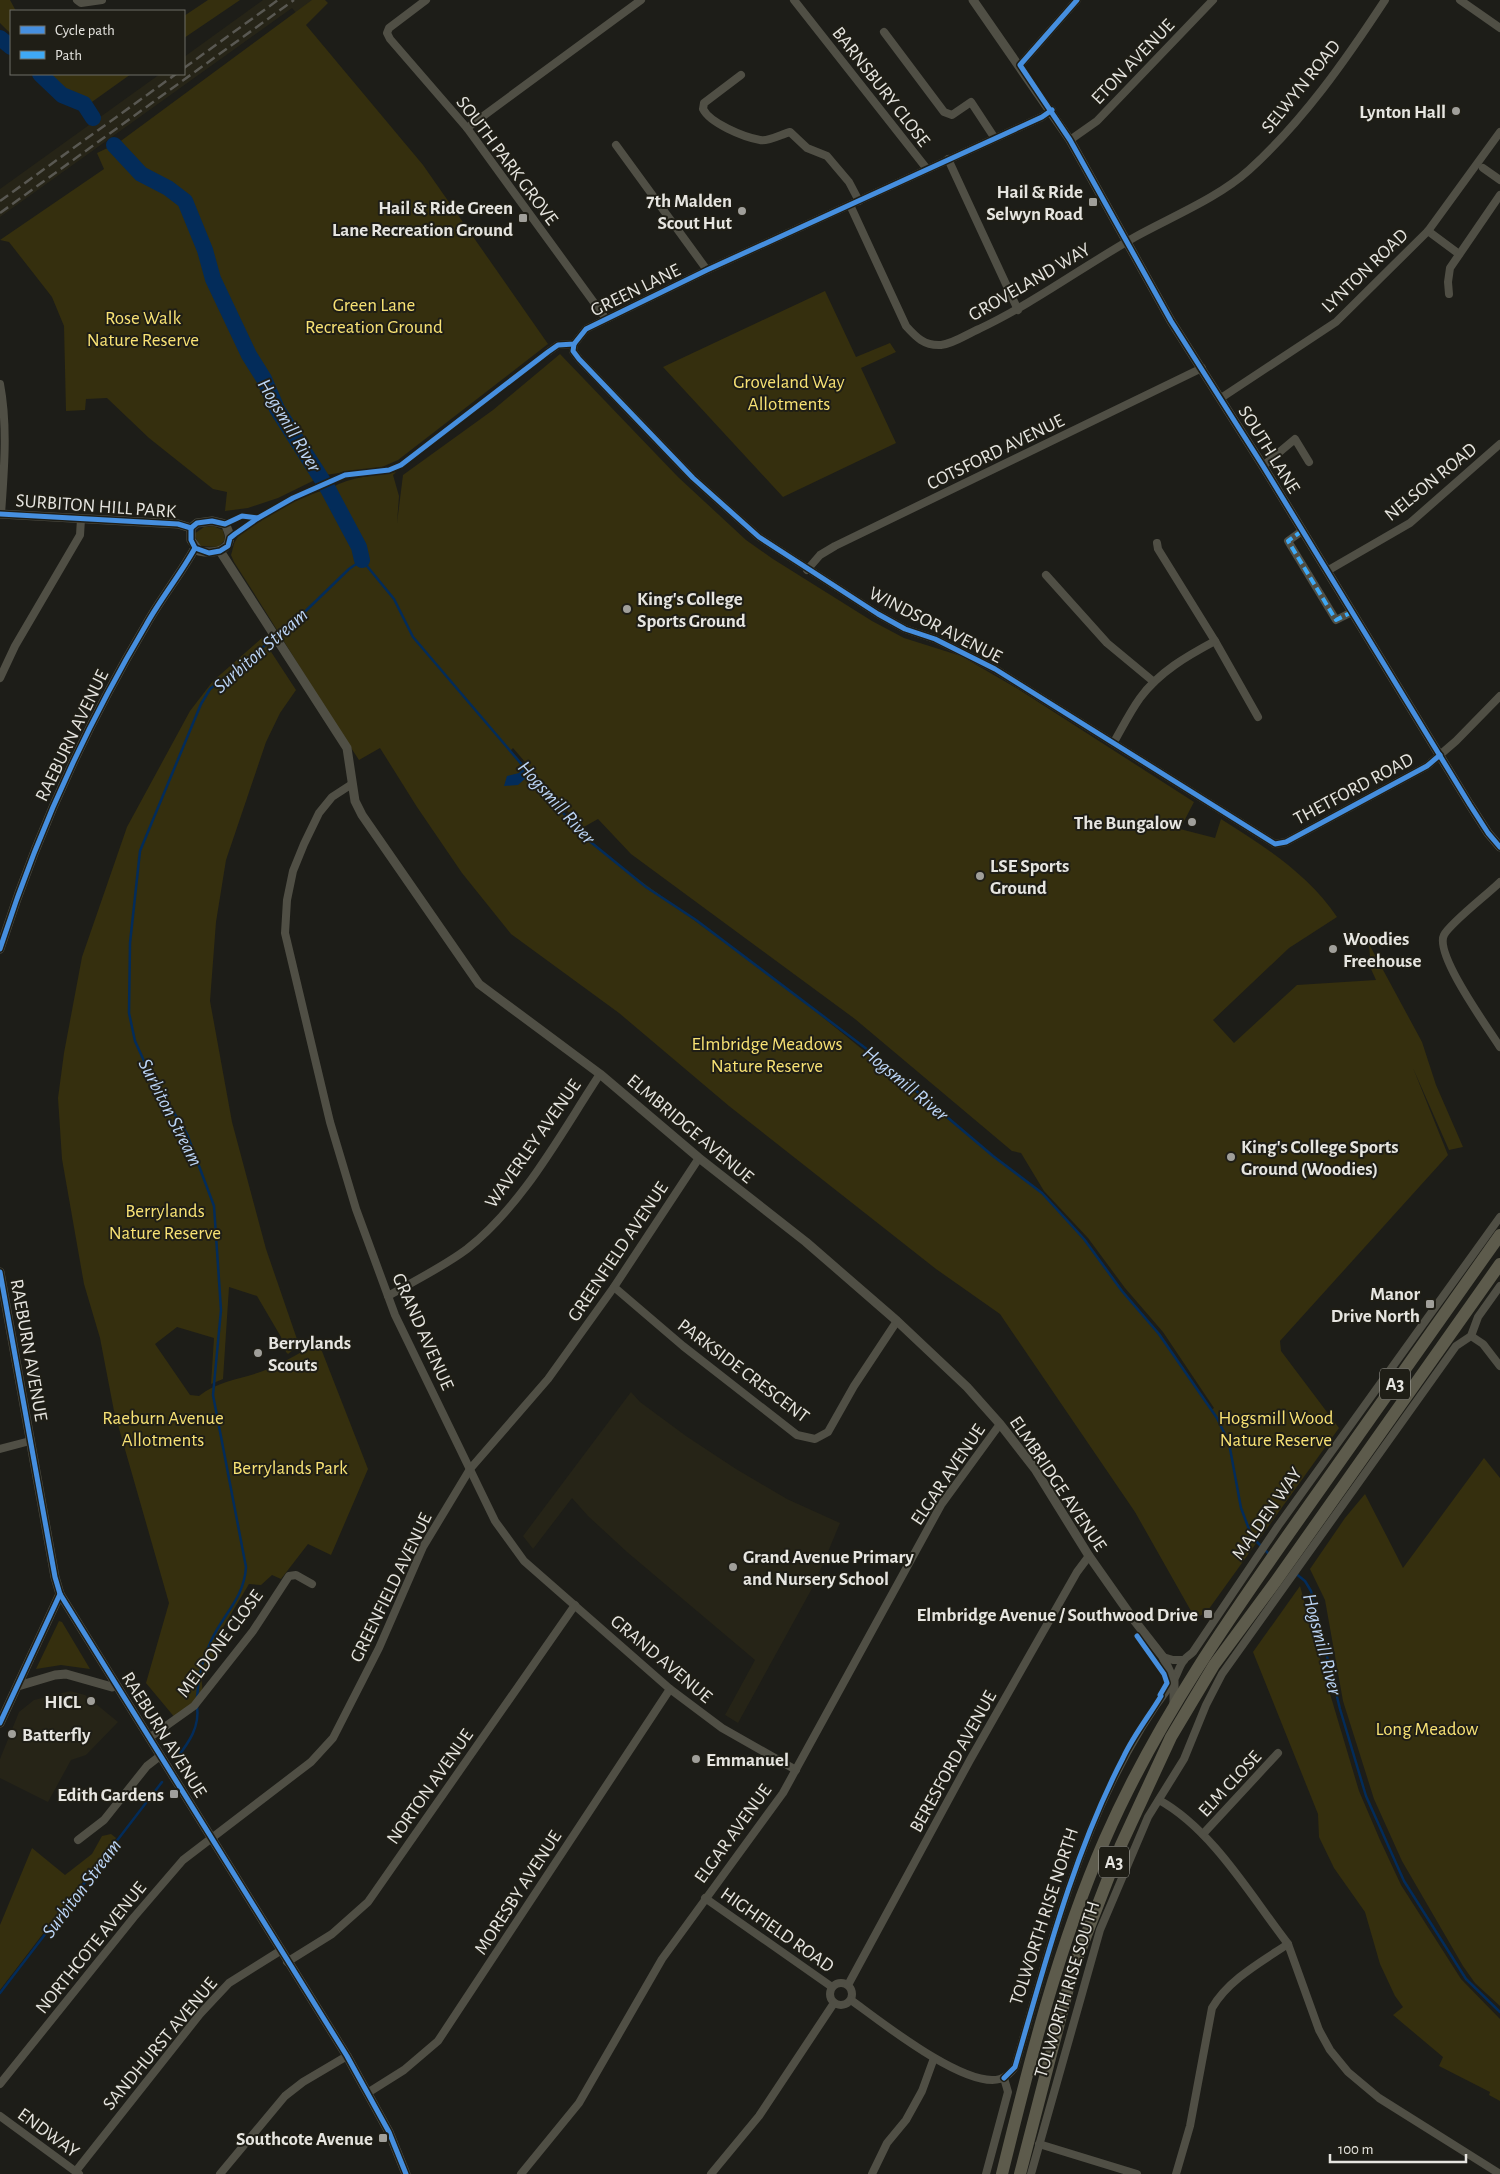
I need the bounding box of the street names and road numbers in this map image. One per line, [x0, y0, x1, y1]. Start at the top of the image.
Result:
street label: ETON AVENUE [1088, 16, 1178, 108]
street label: BARNSBURY CLOSE [828, 23, 933, 150]
street label: SELWYN ROAD [1258, 37, 1344, 137]
street label: SOUTH PARK GROVE [452, 93, 561, 229]
street label: LYNTON ROAD [1318, 225, 1412, 317]
street label: GROVELAND WAY [966, 240, 1094, 325]
street label: GREEN LANE [588, 260, 684, 320]
street label: SOUTH LANE [1234, 403, 1303, 497]
street label: COTSFORD AVENUE [924, 411, 1067, 494]
street label: NELSON ROAD [1381, 439, 1481, 525]
street label: SURBITON HILL PARK [15, 491, 177, 522]
street label: WINDSOR AVENUE [866, 584, 1005, 667]
street label: RAEBURN AVENUE [32, 667, 112, 805]
street label: THETFORD ROAD [1291, 750, 1417, 829]
street label: ELMBRIDGE AVENUE [623, 1071, 757, 1187]
street label: WAVERLEY AVENUE [482, 1076, 585, 1212]
street label: GREENFIELD AVENUE [565, 1179, 672, 1325]
street label: GRAND AVENUE [388, 1270, 457, 1393]
street label: RAEBURN AVENUE [7, 1278, 50, 1423]
street label: PARKSIDE CRESCENT [674, 1316, 812, 1427]
road number: A3 [1380, 1368, 1410, 1400]
street label: ELMBRIDGE AVENUE [1006, 1413, 1110, 1555]
street label: ELGAR AVENUE [908, 1421, 989, 1529]
street label: MALDEN WAY [1228, 1464, 1306, 1564]
street label: GREENFIELD AVENUE [347, 1510, 436, 1665]
street label: MELDONE CLOSE [174, 1587, 267, 1701]
street label: GRAND AVENUE [607, 1611, 715, 1707]
street label: RAEBURN AVENUE [118, 1669, 210, 1801]
street label: BERESFORD AVENUE [907, 1688, 1000, 1836]
street label: NORTON AVENUE [384, 1726, 477, 1848]
street label: ELM CLOSE [1195, 1747, 1265, 1821]
street label: ELGAR AVENUE [691, 1781, 775, 1887]
street label: TOLWORTH RISE NORTH [1007, 1825, 1082, 2008]
street label: MORESBY AVENUE [471, 1827, 565, 1958]
road number: A3 [1099, 1846, 1129, 1878]
street label: NORTHCOTE AVENUE [32, 1878, 150, 2018]
street label: HIGHFIELD ROAD [717, 1884, 837, 1976]
street label: TOLWORTH RISE SOUTH [1031, 1899, 1103, 2080]
street label: SANDHURST AVENUE [99, 1974, 221, 2114]
street label: ENDWAY [14, 2105, 82, 2162]

